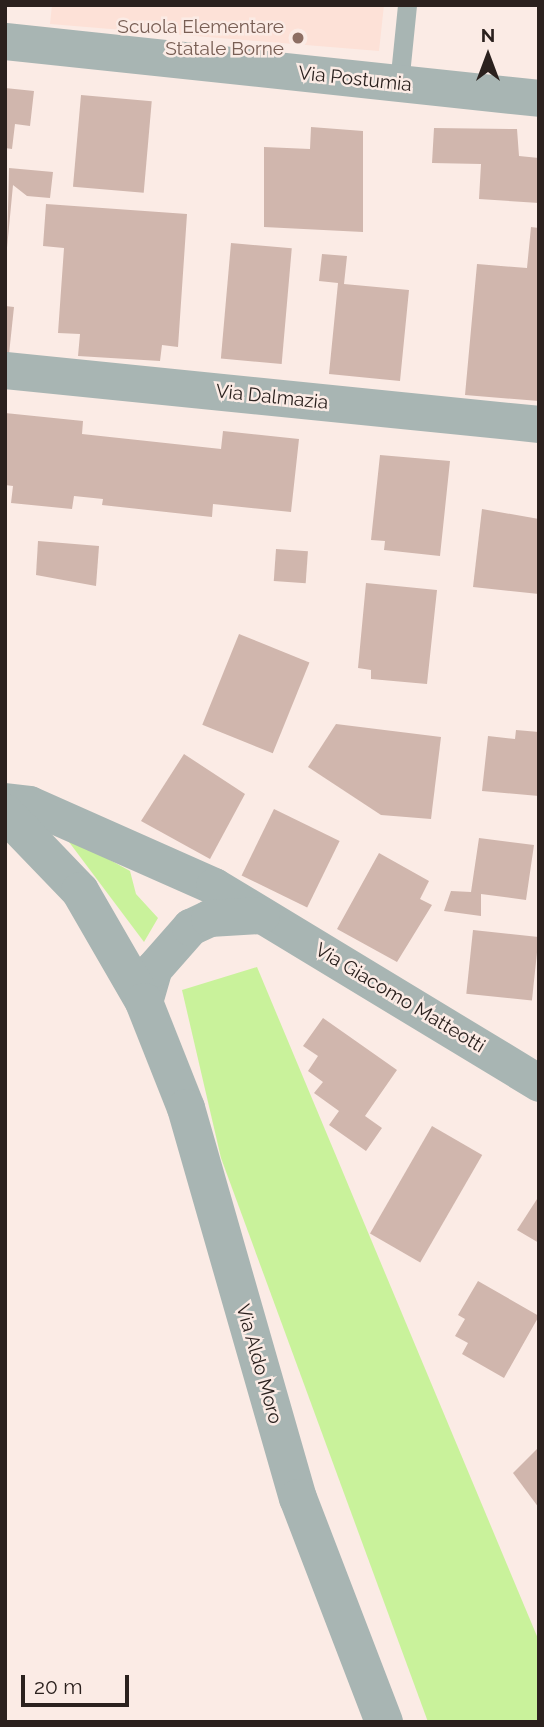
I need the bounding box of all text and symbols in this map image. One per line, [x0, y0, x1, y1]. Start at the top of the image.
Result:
place label: Scuola Elementare Statale Borne [117, 16, 284, 60]
north arrow [453, 21, 523, 91]
text: N [481, 24, 495, 46]
marker: Scuola Elementare Statale Borne [290, 30, 306, 46]
street label: Via Postumia [297, 62, 413, 96]
street label: Via Dalmazia [215, 380, 329, 414]
street label: Via Giacomo Matteotti [311, 938, 489, 1058]
street label: Via Aldo Moro [231, 1301, 287, 1427]
scale bar [24, 1660, 133, 1704]
text: 20 m [34, 1674, 82, 1699]

